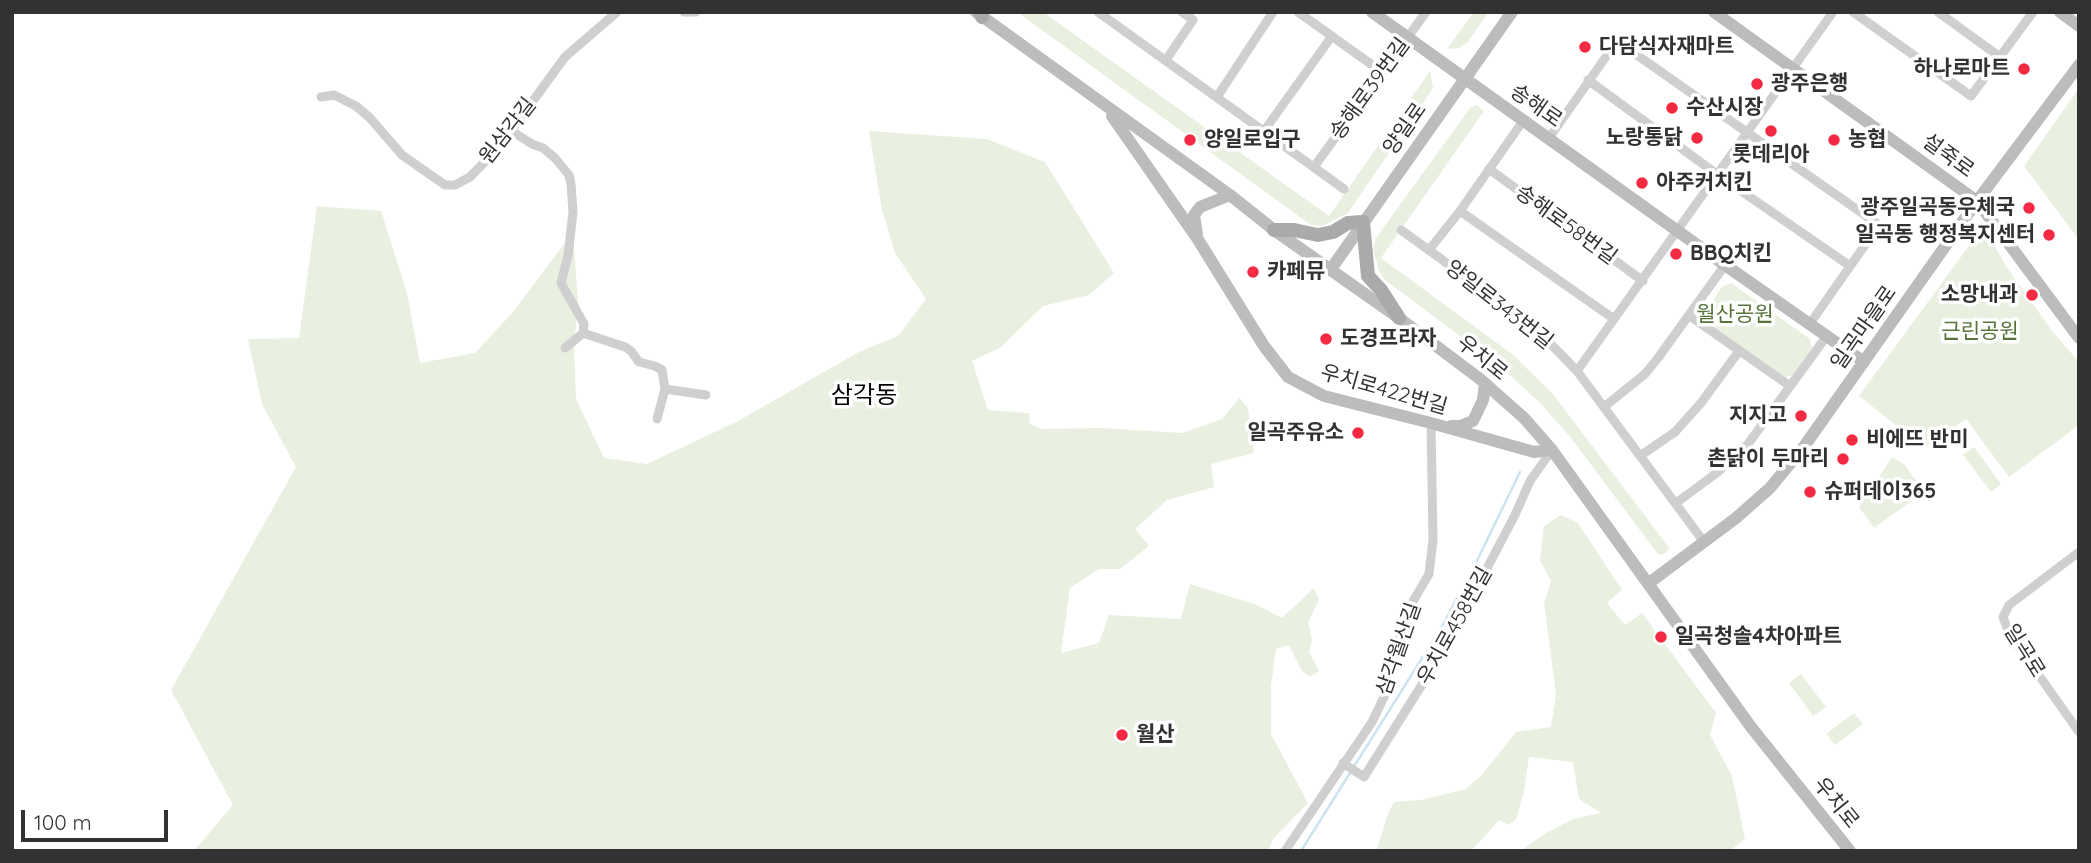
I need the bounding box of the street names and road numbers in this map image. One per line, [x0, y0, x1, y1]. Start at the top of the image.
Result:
street label: 송해로39번길 [1325, 33, 1415, 145]
street label: 송해로 [1505, 79, 1567, 133]
street label: 원삼각길 [474, 93, 542, 169]
street label: 양일로 [1378, 98, 1432, 160]
street label: 설죽로 [1917, 129, 1979, 183]
street label: 송해로58번길 [1510, 180, 1622, 270]
street label: 양일로343번길 [1440, 255, 1558, 355]
street label: 일곡마을로 [1826, 281, 1902, 375]
street label: 우치로 [1452, 330, 1512, 386]
street label: 우치로422번길 [1318, 360, 1450, 420]
street label: 우치로458번길 [1412, 563, 1498, 689]
street label: 삼각월산길 [1371, 599, 1427, 699]
street label: 일곡로 [1998, 620, 2050, 682]
street label: 우치로 [1808, 773, 1864, 833]

